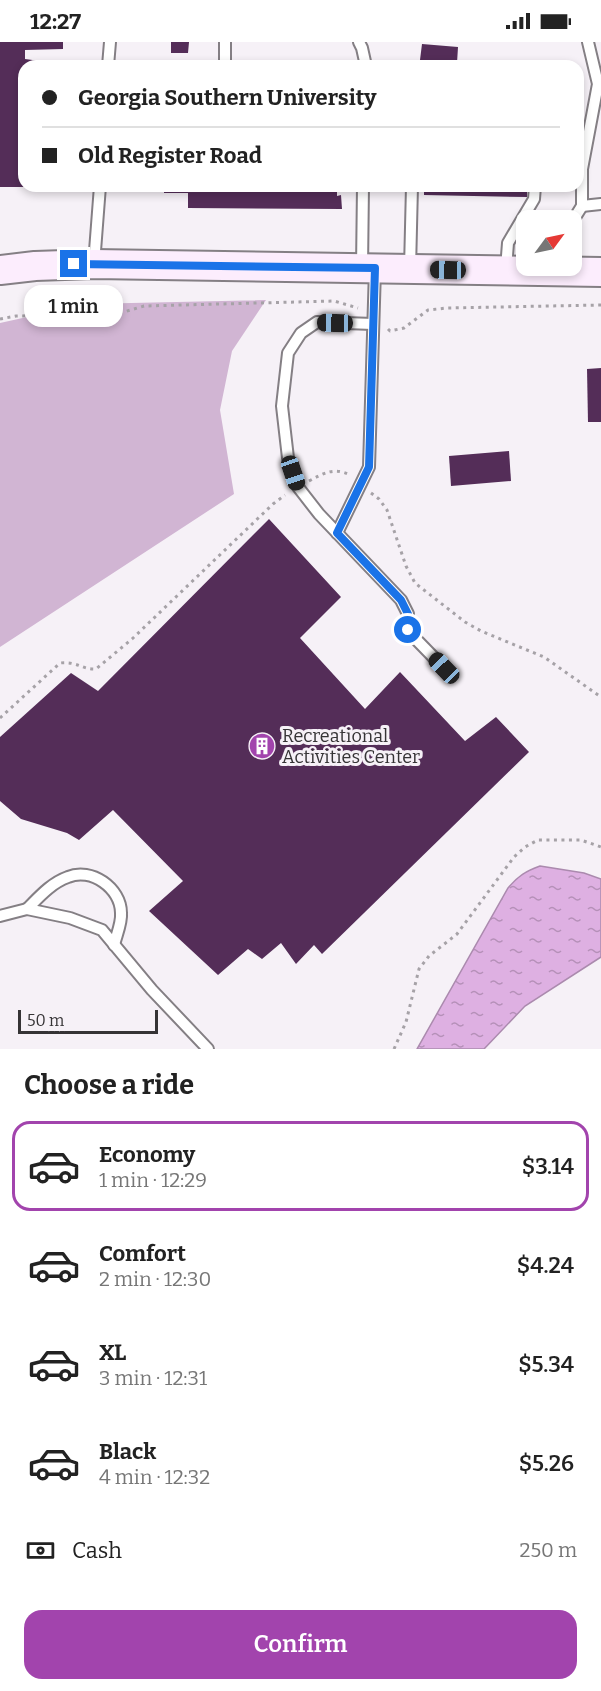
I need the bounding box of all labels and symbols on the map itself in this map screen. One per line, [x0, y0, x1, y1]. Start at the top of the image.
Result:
north arrow [516, 210, 582, 276]
route end [60, 250, 87, 277]
car [430, 261, 466, 279]
callout: 1 min [25, 285, 124, 327]
car [317, 314, 353, 332]
car [279, 453, 307, 493]
route start [394, 616, 421, 643]
car [425, 649, 463, 687]
place label: Recreational Activities Center [282, 725, 420, 768]
building icon: Recreational Activities Center [247, 731, 277, 761]
scale bar [18, 1007, 158, 1034]

